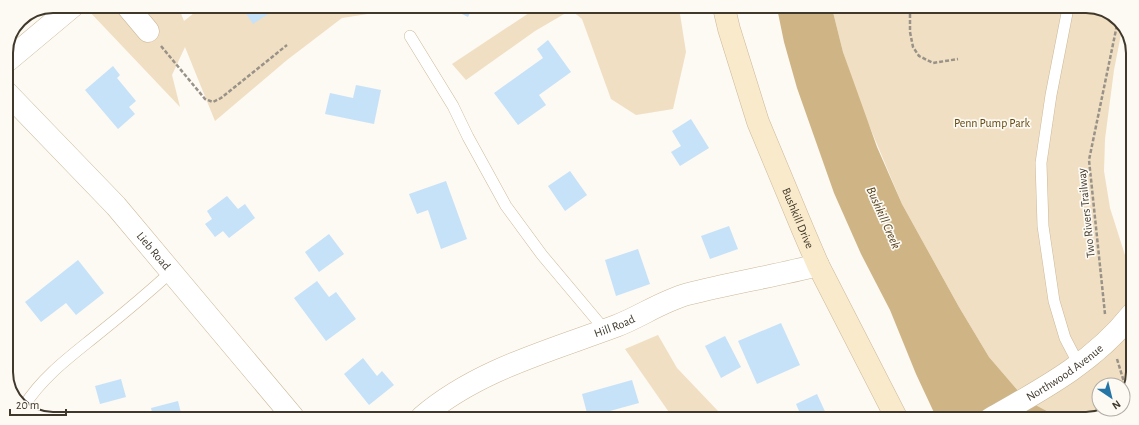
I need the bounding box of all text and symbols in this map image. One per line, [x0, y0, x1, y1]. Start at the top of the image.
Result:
park label: Penn Pump Park [954, 117, 1031, 129]
street label: Two Rivers Trailway [1075, 168, 1098, 258]
water label: Bushkill Creek [864, 185, 902, 251]
street label: Bushkill Drive [780, 186, 816, 250]
street label: Lieb Road [134, 230, 173, 272]
street label: Hill Road [592, 313, 637, 339]
street label: Northwood Avenue [1024, 342, 1105, 403]
north arrow [1091, 377, 1131, 417]
scale bar [10, 391, 66, 417]
text: N [1110, 398, 1123, 411]
text: 20 m [16, 399, 39, 411]

